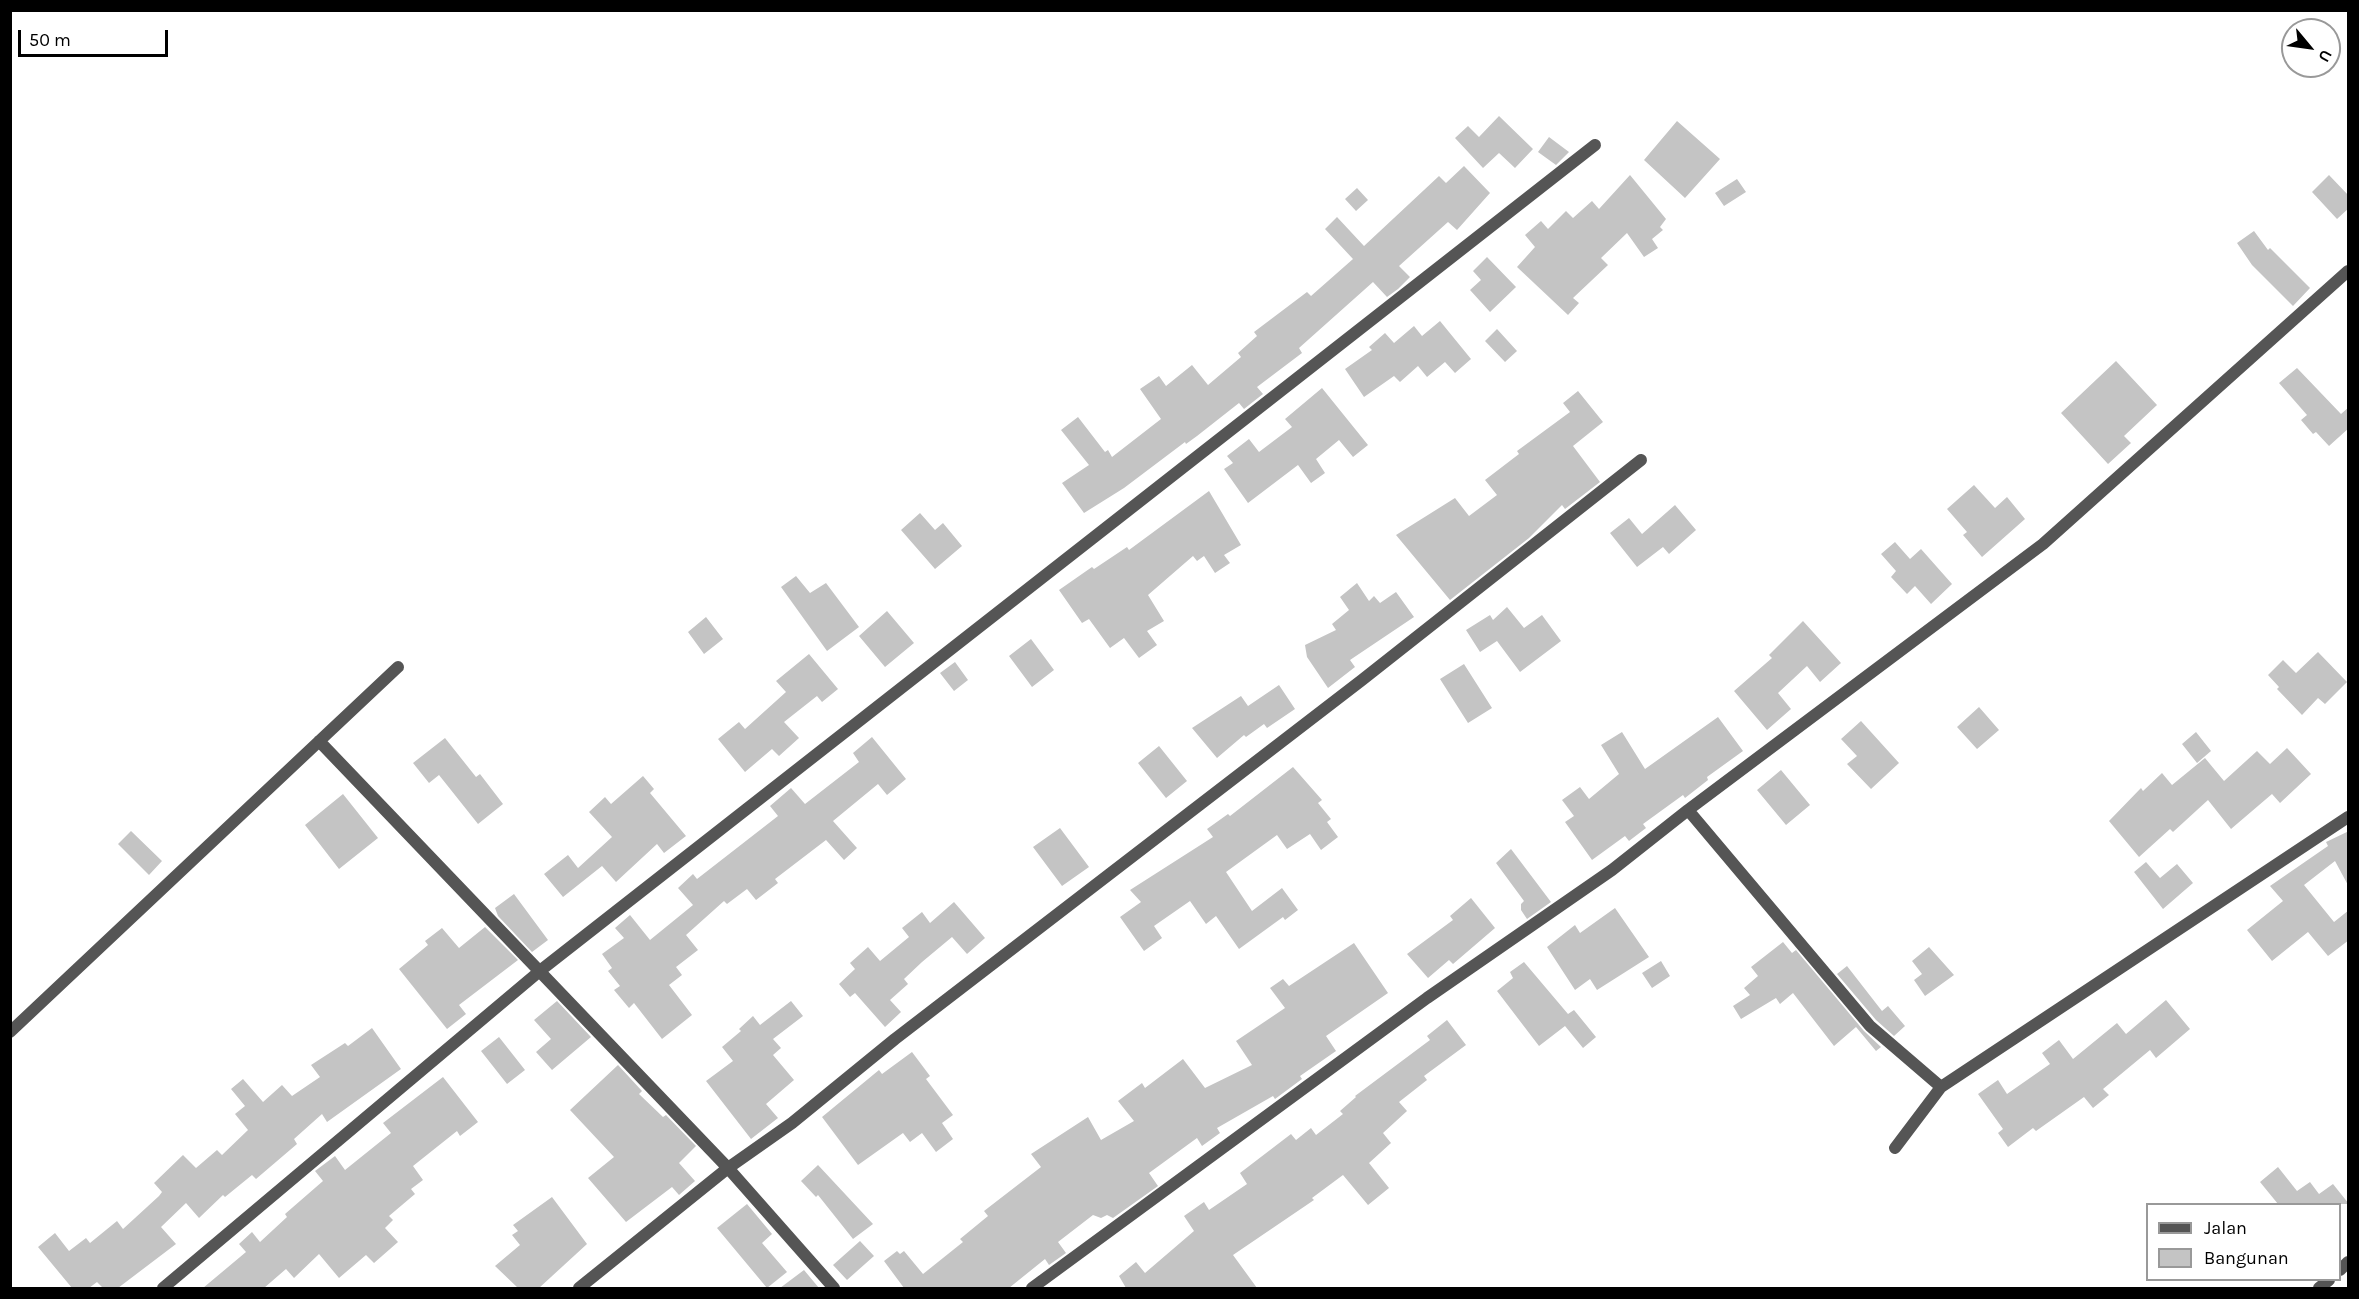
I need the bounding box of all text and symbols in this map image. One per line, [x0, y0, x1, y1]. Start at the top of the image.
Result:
scale bar [21, 18, 171, 56]
north arrow [2281, 18, 2341, 78]
text: 50 m [29, 29, 71, 51]
text: U [2314, 47, 2336, 65]
legend [2146, 1203, 2341, 1281]
text: Jalan [2204, 1217, 2247, 1239]
text: Bangunan [2204, 1247, 2289, 1269]

